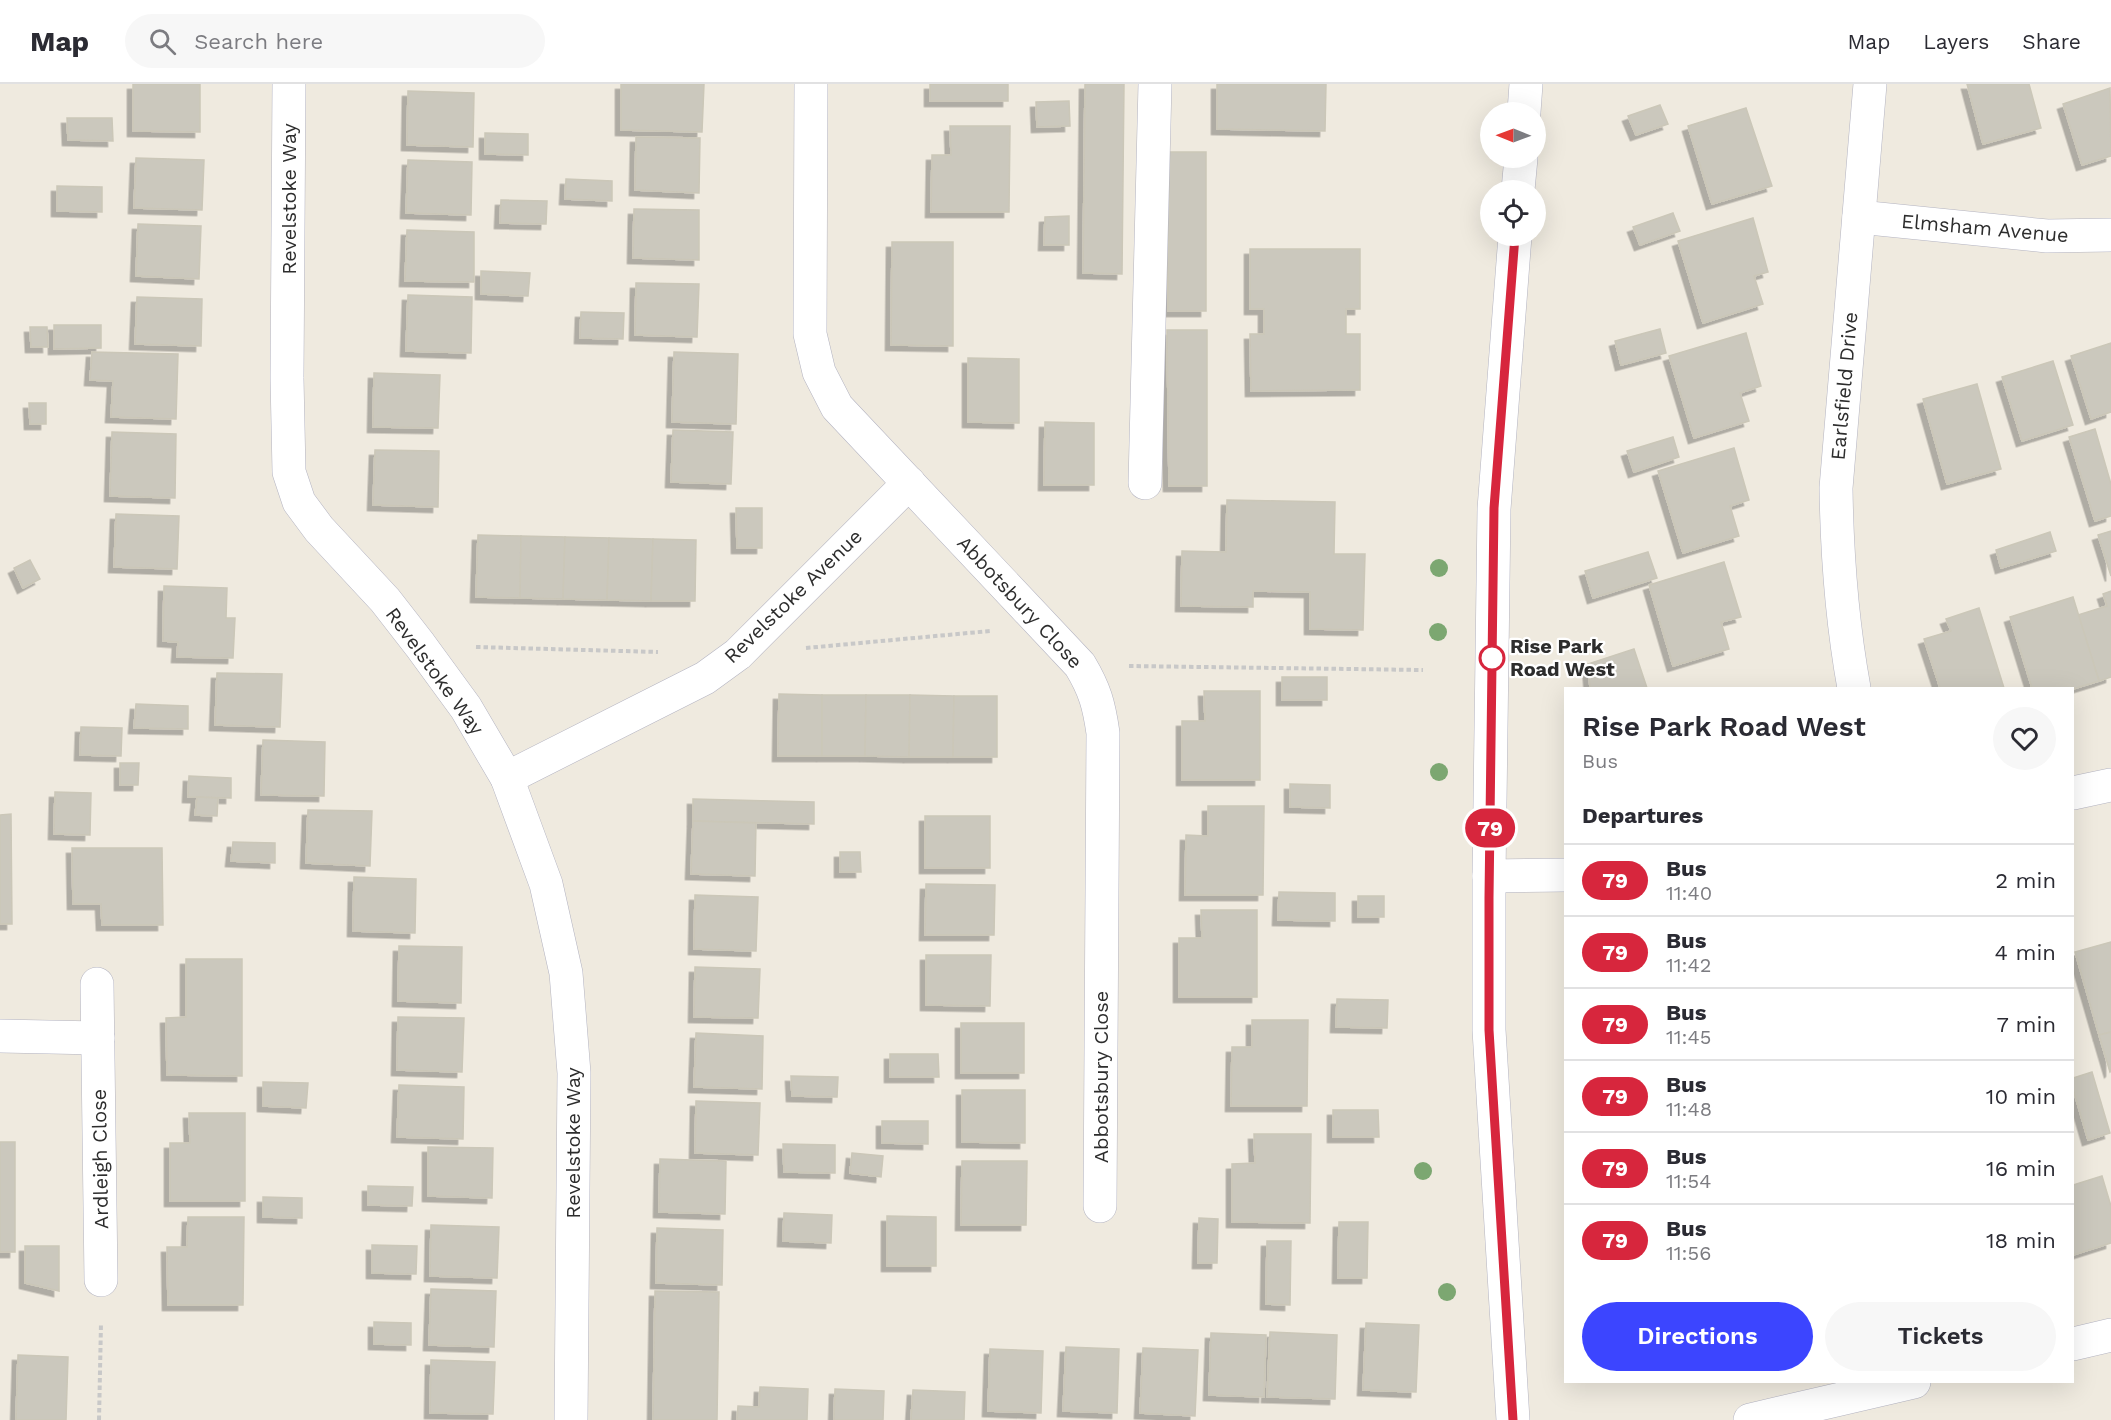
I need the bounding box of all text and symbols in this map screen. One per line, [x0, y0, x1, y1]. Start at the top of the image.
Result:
search box [125, 14, 545, 68]
text: Map [30, 25, 89, 58]
icon: search [146, 25, 179, 58]
text: Search here [194, 29, 323, 54]
text: Map [1847, 29, 1890, 54]
text: Layers [1923, 29, 1989, 54]
text: Share [2022, 29, 2081, 54]
north arrow [1480, 102, 1546, 168]
map controls [1480, 102, 1546, 246]
street label: Revelstoke Way [277, 123, 301, 275]
button: locate [1480, 180, 1546, 246]
street label: Elmsham Avenue [1900, 209, 2070, 247]
street label: Earlsfield Drive [1826, 311, 1862, 461]
street label: Revelstoke Avenue [719, 524, 867, 668]
street label: Abbotsbury Close [952, 531, 1088, 673]
street label: Revelstoke Way [381, 603, 490, 740]
place label: Rise Park Road West [1510, 634, 1615, 681]
marker: Rise Park Road West [1479, 645, 1505, 671]
button: heart [1993, 707, 2056, 770]
text: Rise Park Road West [1582, 710, 1866, 743]
text: Bus [1582, 749, 1618, 773]
text: Departures [1582, 803, 1703, 828]
line badge: 79 [1463, 808, 1517, 848]
text: 79 [1477, 816, 1503, 841]
text: Bus [1666, 856, 1706, 881]
text: 79 [1602, 868, 1628, 893]
text: 2 min [1995, 868, 2056, 893]
text: 11:40 [1666, 881, 1712, 905]
text: Bus [1666, 928, 1706, 953]
text: 79 [1602, 940, 1628, 965]
text: 4 min [1995, 940, 2056, 965]
text: 11:42 [1666, 953, 1711, 977]
street label: Abbotsbury Close [1089, 991, 1113, 1163]
text: Bus [1666, 1000, 1706, 1025]
text: 79 [1602, 1012, 1628, 1037]
text: 7 min [1996, 1012, 2056, 1037]
text: 11:45 [1666, 1025, 1711, 1049]
street label: Revelstoke Way [561, 1067, 585, 1219]
text: Bus [1666, 1072, 1706, 1097]
text: 79 [1602, 1084, 1628, 1109]
text: 10 min [1986, 1084, 2056, 1109]
street label: Ardleigh Close [87, 1089, 113, 1229]
text: 11:48 [1666, 1097, 1712, 1121]
text: Bus [1666, 1144, 1706, 1169]
text: 79 [1602, 1156, 1628, 1181]
text: 16 min [1986, 1156, 2056, 1181]
text: 11:54 [1666, 1169, 1711, 1193]
text: Bus [1666, 1216, 1706, 1241]
text: 79 [1602, 1228, 1628, 1253]
text: 18 min [1986, 1228, 2056, 1253]
text: 11:56 [1666, 1241, 1711, 1265]
button: Directions [1582, 1302, 1813, 1371]
button: Tickets [1825, 1302, 2056, 1371]

